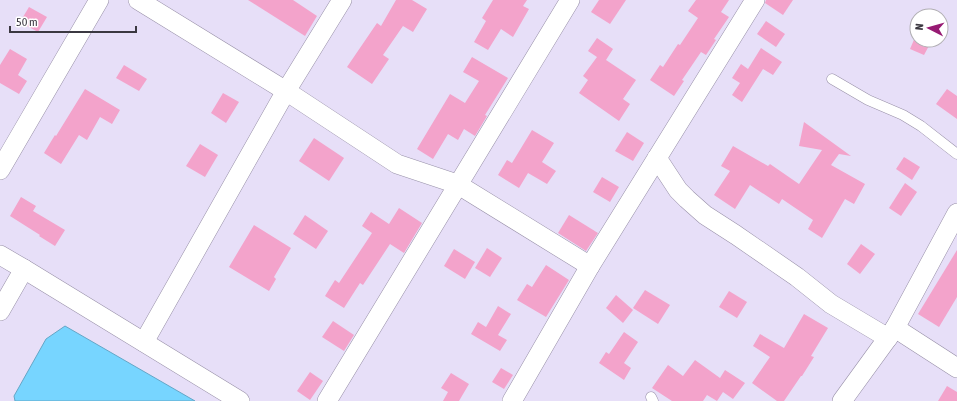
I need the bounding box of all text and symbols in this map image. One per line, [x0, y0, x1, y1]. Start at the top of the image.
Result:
scale bar [10, 8, 136, 34]
north arrow [909, 8, 949, 48]
text: 50 m [16, 15, 38, 29]
text: N [913, 23, 925, 31]

